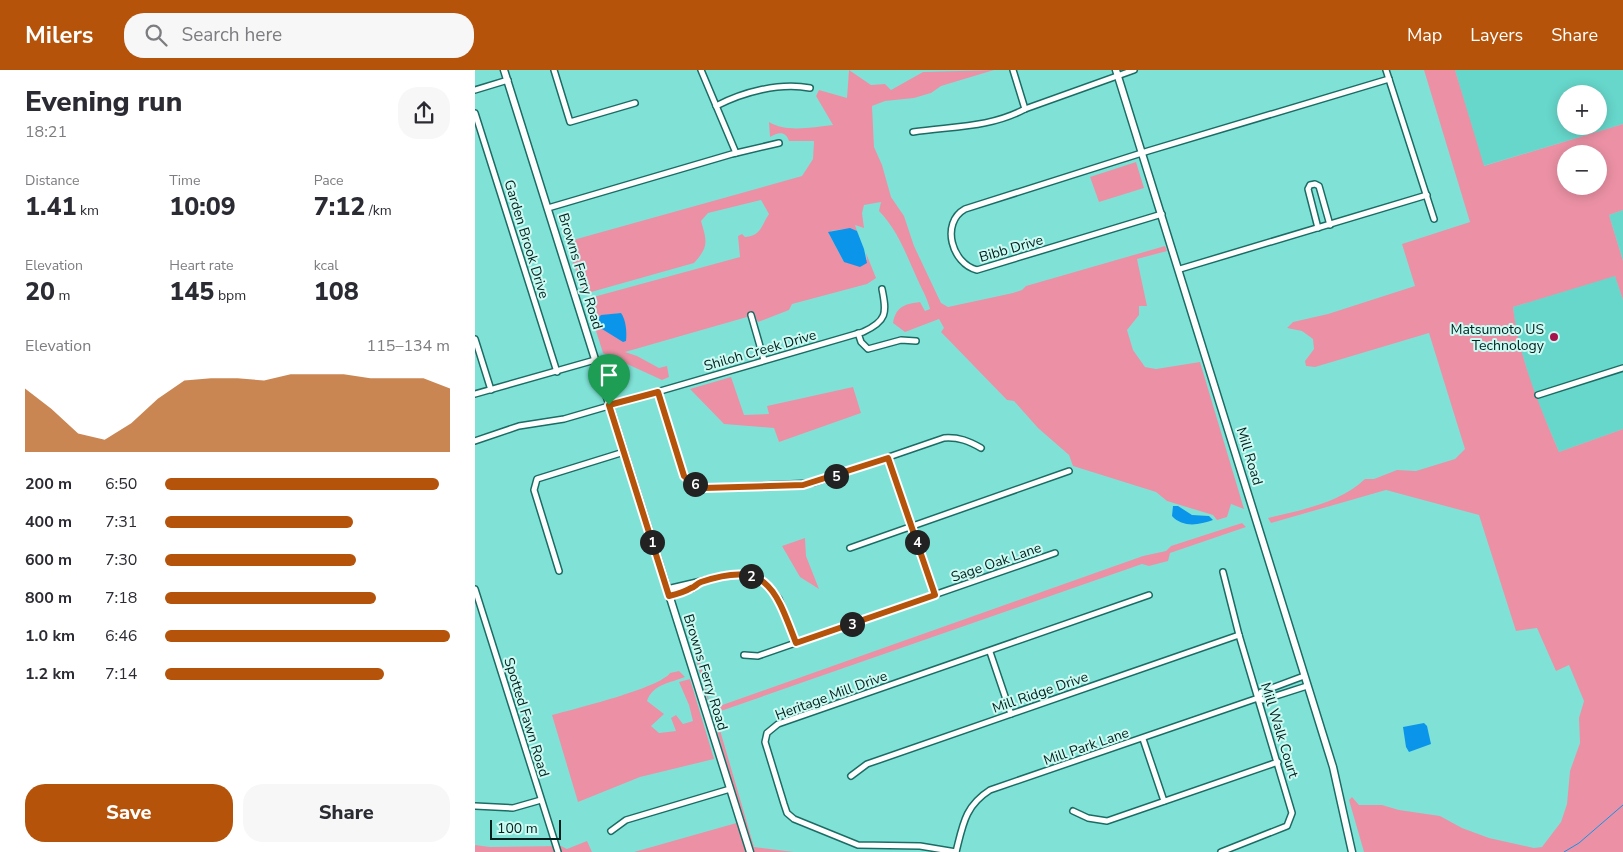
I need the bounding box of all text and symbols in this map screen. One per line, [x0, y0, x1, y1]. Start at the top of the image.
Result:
search box [124, 13, 474, 58]
text: Milers [25, 19, 94, 51]
icon: search [142, 21, 170, 49]
text: Search here [182, 22, 282, 48]
text: Map [1407, 23, 1442, 47]
text: Layers [1470, 23, 1523, 47]
text: Share [1551, 23, 1598, 47]
text: Evening run [25, 83, 182, 121]
map controls [1557, 85, 1607, 195]
button: + [1557, 85, 1607, 135]
button: share [398, 87, 450, 139]
text: 18:21 [25, 121, 67, 143]
button: − [1557, 145, 1607, 195]
text: Distance [25, 171, 79, 190]
text: Time [169, 171, 200, 190]
text: Pace [314, 171, 343, 190]
street label: Garden Brook Drive [499, 177, 554, 301]
text: 1.41 [25, 190, 77, 224]
text: 10:09 [169, 190, 236, 224]
text: 7:12 [314, 190, 365, 224]
text: km [77, 201, 99, 220]
text: /km [365, 201, 392, 220]
street label: Browns Ferry Road [554, 211, 607, 332]
street label: Bibb Drive [977, 230, 1045, 267]
text: Elevation [25, 256, 83, 275]
text: Heart rate [169, 256, 233, 275]
text: kcal [314, 256, 338, 275]
text: 20 [25, 275, 55, 309]
text: 145 [169, 275, 214, 309]
text: 108 [314, 275, 359, 309]
text: m [55, 286, 71, 305]
text: bpm [214, 286, 246, 305]
place label: Matsumoto US Technology [1450, 320, 1545, 355]
street label: Shiloh Creek Drive [702, 325, 819, 376]
marker: Matsumoto US Technology [1548, 331, 1560, 343]
text: Elevation [25, 335, 91, 357]
text: 115–134 m [367, 335, 450, 357]
pin [588, 354, 630, 405]
icon: arrive [595, 361, 623, 389]
street label: Mill Road [1232, 425, 1267, 487]
pin: 5 [823, 464, 849, 488]
text: 5 [832, 467, 841, 486]
pin: 6 [683, 472, 707, 496]
text: 200 m [25, 473, 72, 495]
text: 6:50 [105, 473, 137, 495]
text: 6 [691, 475, 700, 494]
text: 400 m [25, 511, 72, 533]
text: 7:31 [105, 511, 137, 533]
pin: 1 [639, 530, 665, 554]
pin: 4 [905, 530, 929, 554]
text: 1 [648, 533, 657, 552]
text: 4 [913, 533, 922, 552]
street label: Sage Oak Lane [948, 538, 1044, 587]
text: 600 m [25, 549, 72, 571]
text: 7:30 [105, 549, 137, 571]
pin: 2 [739, 564, 763, 588]
text: 2 [747, 567, 756, 586]
text: 800 m [25, 587, 72, 609]
text: 7:18 [105, 587, 137, 609]
street label: Browns Ferry Road [679, 612, 732, 733]
pin: 3 [839, 612, 865, 636]
text: 3 [848, 615, 857, 634]
text: 1.0 km [25, 625, 75, 647]
text: 6:46 [105, 625, 137, 647]
street label: Spotted Fawn Road [499, 655, 554, 779]
text: 1.2 km [25, 663, 75, 685]
text: 7:14 [105, 663, 137, 685]
street label: Heritage Mill Drive [772, 666, 890, 725]
street label: Mill Ridge Drive [990, 667, 1091, 718]
street label: Mill Walk Court [1256, 680, 1303, 780]
street label: Mill Park Lane [1041, 723, 1131, 770]
button: Save [25, 784, 233, 842]
button: Share [243, 784, 450, 842]
scale bar [490, 817, 561, 840]
text: 100 m [497, 819, 538, 838]

